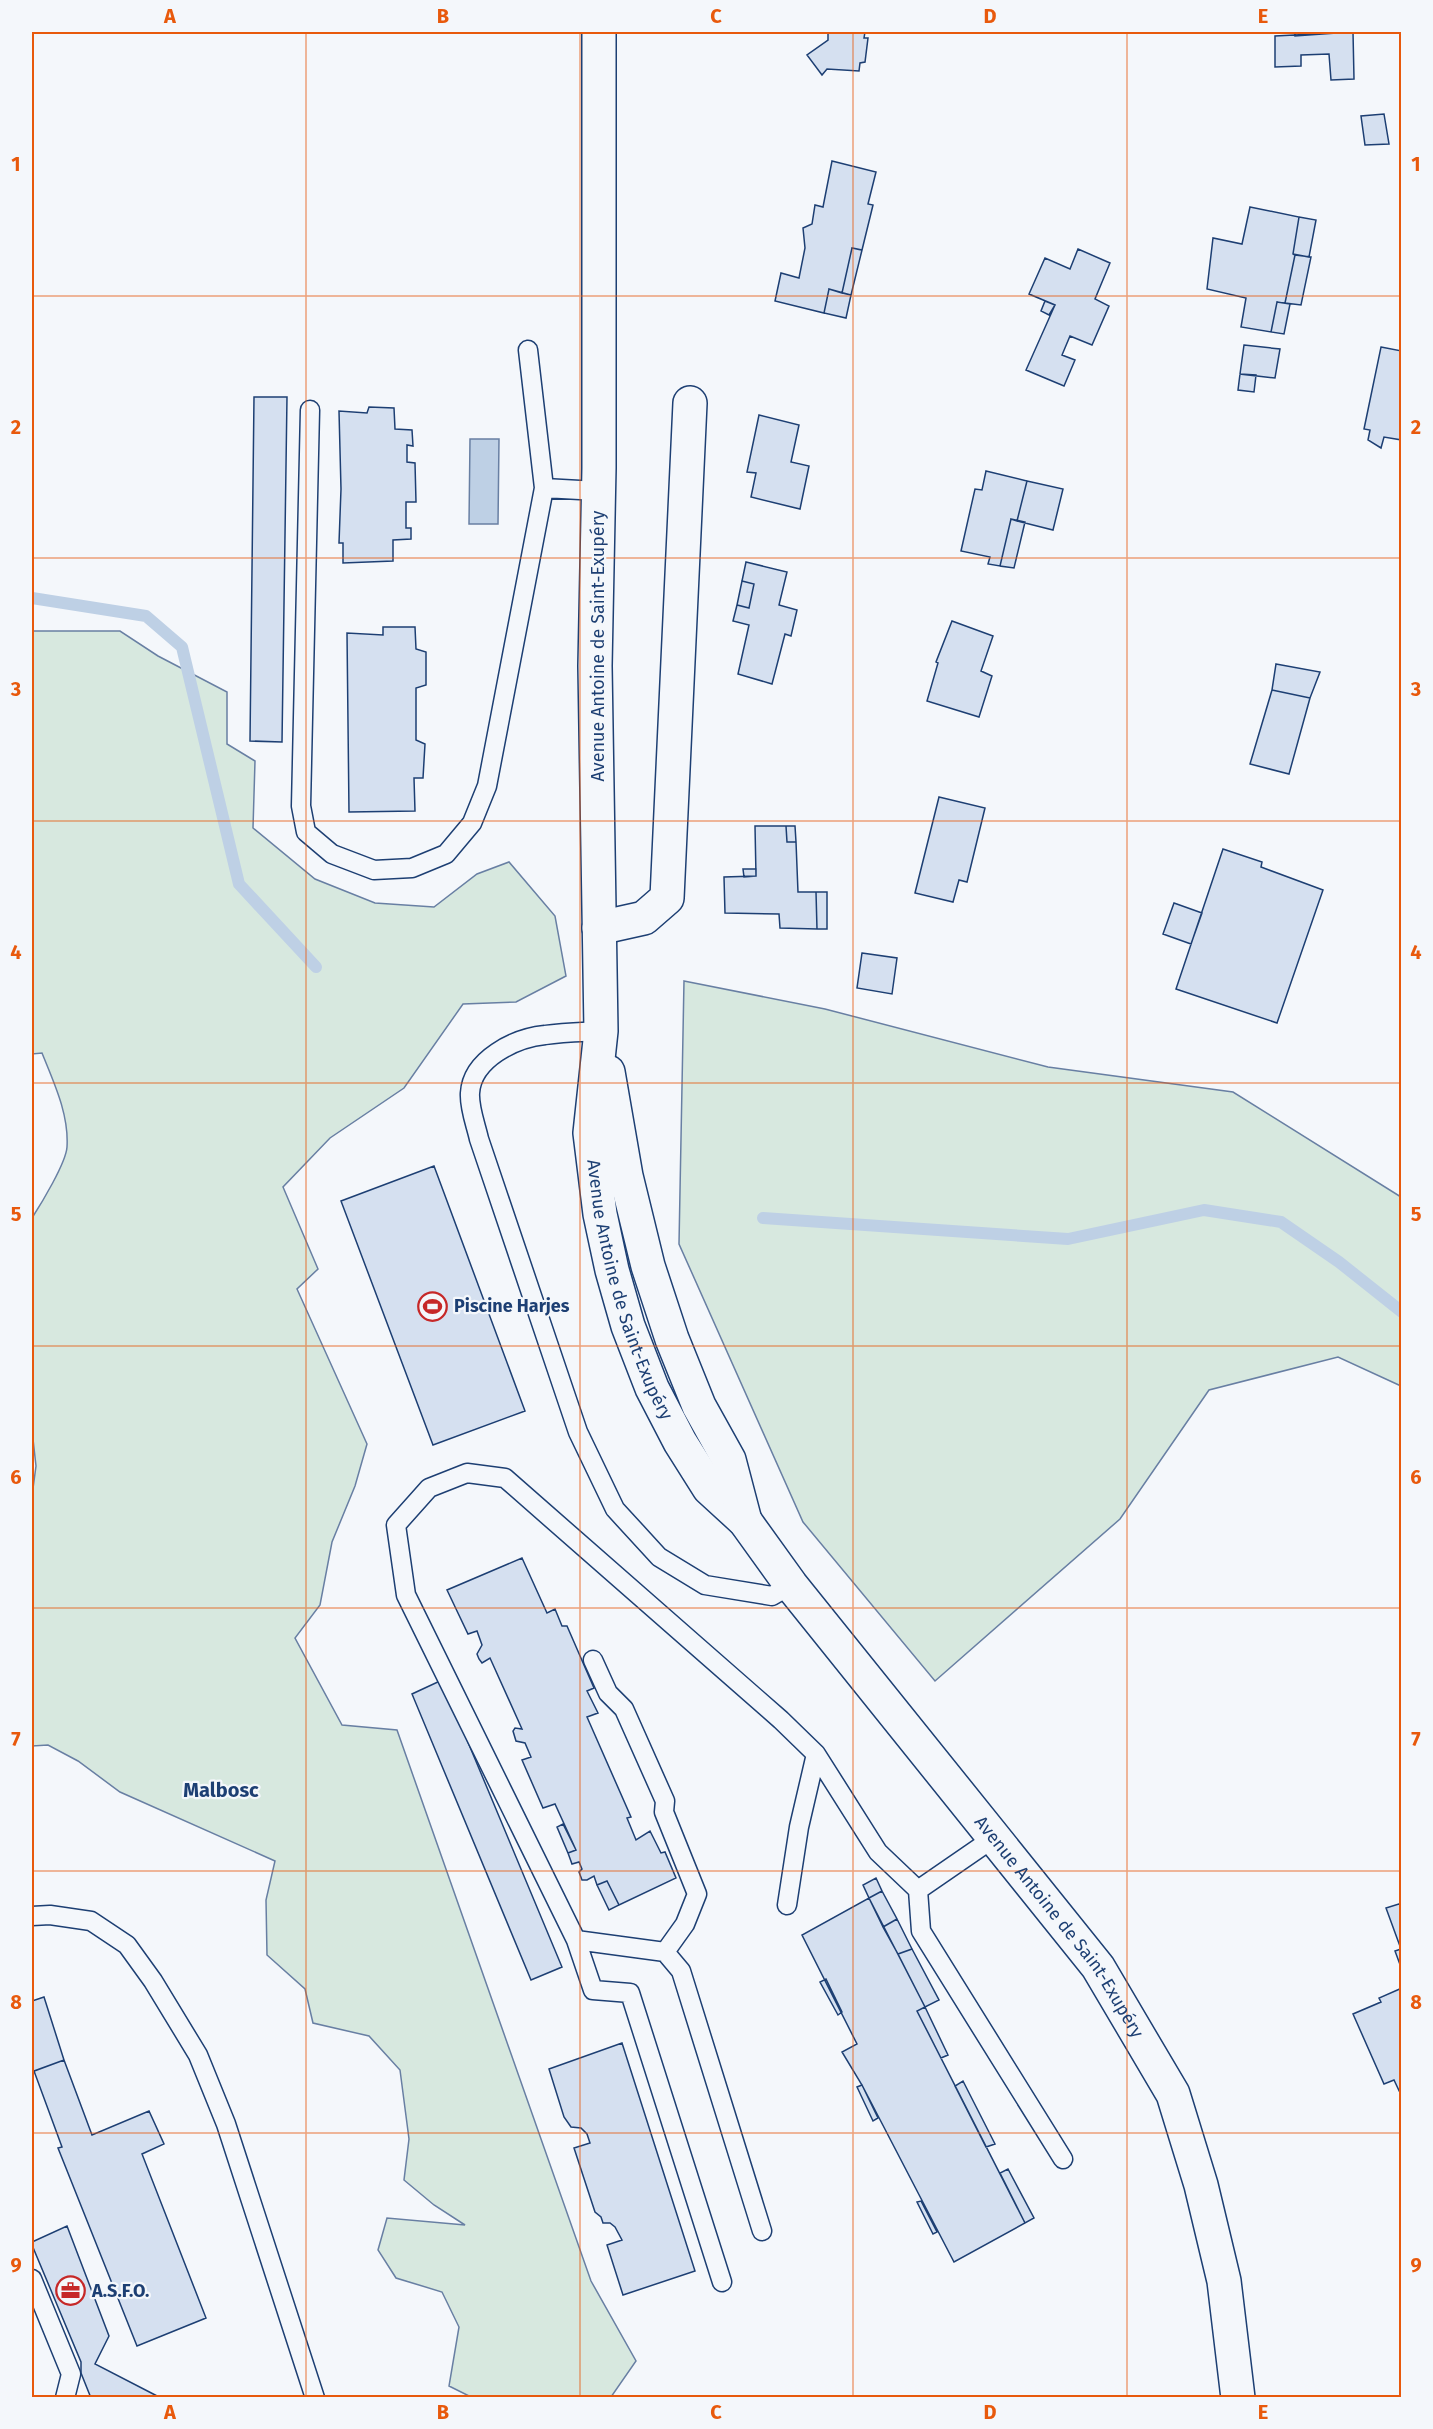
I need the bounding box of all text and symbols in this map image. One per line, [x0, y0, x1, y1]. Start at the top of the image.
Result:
text: A [163, 4, 177, 28]
text: B [437, 4, 449, 28]
text: C [710, 4, 722, 28]
text: D [983, 4, 997, 28]
text: E [1258, 4, 1268, 28]
text: 1 [11, 152, 21, 176]
text: 1 [1411, 152, 1421, 176]
text: 2 [11, 415, 21, 439]
text: 2 [1411, 415, 1421, 439]
street label: Avenue Antoine de Saint-Exupéry [587, 510, 609, 781]
text: 3 [10, 677, 21, 701]
text: 3 [1410, 677, 1421, 701]
text: 4 [10, 940, 22, 964]
text: 4 [1410, 940, 1422, 964]
street label: Avenue Antoine de Saint-Exupéry [582, 1158, 678, 1424]
text: 5 [11, 1202, 22, 1226]
text: 5 [1411, 1202, 1422, 1226]
sports icon: Piscine Harjes [417, 1290, 449, 1322]
place label: Piscine Harjes [454, 1295, 570, 1317]
text: 6 [10, 1465, 22, 1489]
text: 6 [1410, 1465, 1422, 1489]
text: 7 [11, 1727, 21, 1751]
text: 7 [1411, 1727, 1421, 1751]
district label: Malbosc [183, 1778, 259, 1802]
street label: Avenue Antoine de Saint-Exupéry [970, 1811, 1148, 2042]
text: 8 [10, 1990, 22, 2014]
text: 8 [1410, 1990, 1422, 2014]
text: 9 [10, 2253, 22, 2277]
text: 9 [1410, 2253, 1422, 2277]
office icon: A.S.F.O. [55, 2275, 87, 2307]
place label: A.S.F.O. [91, 2280, 149, 2302]
text: A [163, 2400, 177, 2424]
text: B [437, 2400, 449, 2424]
text: C [710, 2400, 722, 2424]
text: D [983, 2400, 997, 2424]
text: E [1258, 2400, 1268, 2424]

